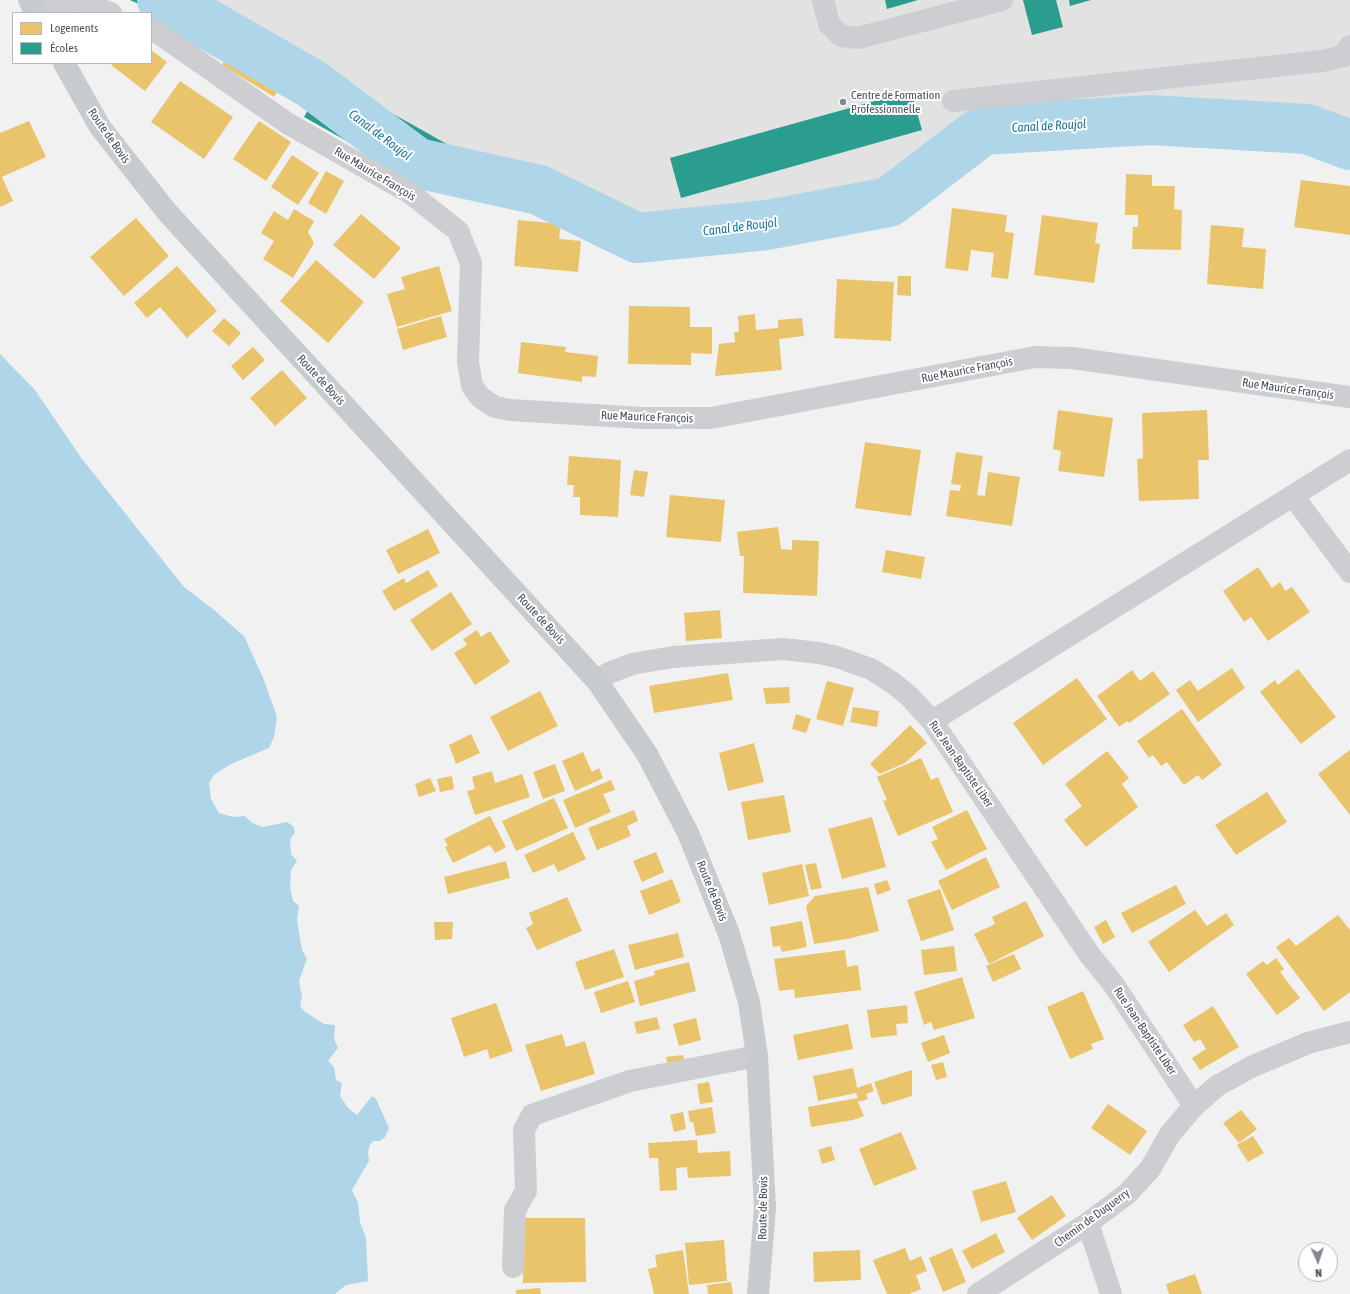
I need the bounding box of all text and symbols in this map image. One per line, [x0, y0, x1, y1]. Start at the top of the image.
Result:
legend [12, 12, 152, 64]
text: Logements [50, 21, 98, 35]
text: Écoles [50, 41, 78, 55]
place label: Centre de Formation Professionnelle [851, 88, 940, 116]
marker: Centre de Formation Professionnelle [838, 97, 848, 107]
street label: Route de Bovis [85, 106, 133, 166]
water label: Canal de Roujol [345, 106, 415, 164]
water label: Canal de Roujol [1011, 116, 1087, 136]
street label: Rue Maurice François [332, 144, 418, 204]
water label: Canal de Roujol [702, 215, 778, 239]
street label: Route de Bovis [294, 352, 348, 408]
street label: Rue Maurice François [920, 354, 1014, 386]
street label: Rue Maurice François [1241, 375, 1335, 403]
street label: Rue Maurice François [601, 408, 693, 426]
street label: Route de Bovis [514, 591, 568, 647]
street label: Rue Jean-Baptiste Liber [926, 718, 996, 810]
street label: Route de Bovis [693, 859, 731, 923]
street label: Rue Jean-Baptiste Liber [1110, 984, 1180, 1078]
street label: Route de Bovis [755, 1176, 771, 1240]
street label: Chemin de Duquerry [1051, 1186, 1133, 1250]
north arrow [1298, 1242, 1338, 1282]
text: N [1315, 1267, 1322, 1279]

